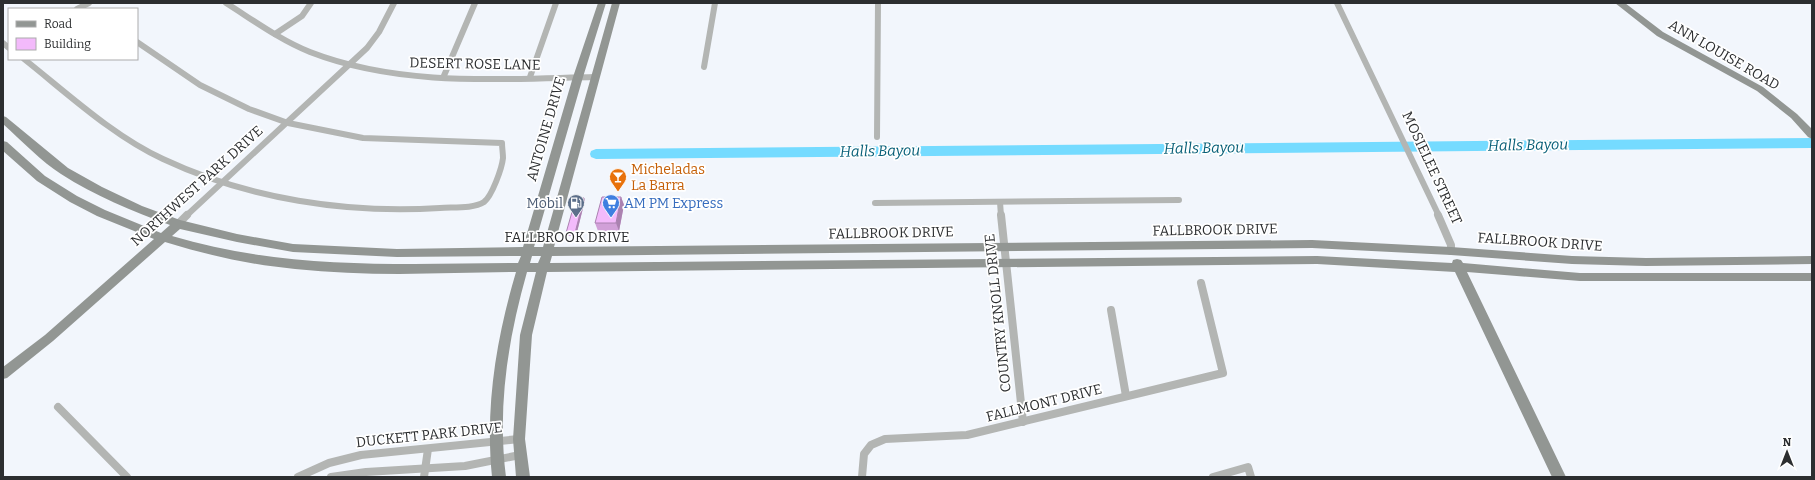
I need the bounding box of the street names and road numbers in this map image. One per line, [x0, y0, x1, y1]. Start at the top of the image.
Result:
street label: ANN LOUISE ROAD [1665, 16, 1783, 94]
street label: DESERT ROSE LANE [409, 54, 541, 74]
street label: ANTOINE DRIVE [523, 75, 569, 183]
street label: MOSIELEE STREET [1398, 109, 1466, 227]
street label: NORTHWEST PARK DRIVE [128, 122, 266, 250]
street label: FALLBROOK DRIVE [1152, 220, 1278, 240]
street label: FALLBROOK DRIVE [828, 223, 954, 243]
street label: FALLBROOK DRIVE [504, 229, 630, 246]
street label: FALLBROOK DRIVE [1477, 229, 1603, 255]
street label: COUNTRY KNOLL DRIVE [981, 233, 1015, 393]
street label: FALLMONT DRIVE [984, 380, 1104, 426]
street label: DUCKETT PARK DRIVE [355, 419, 503, 451]

